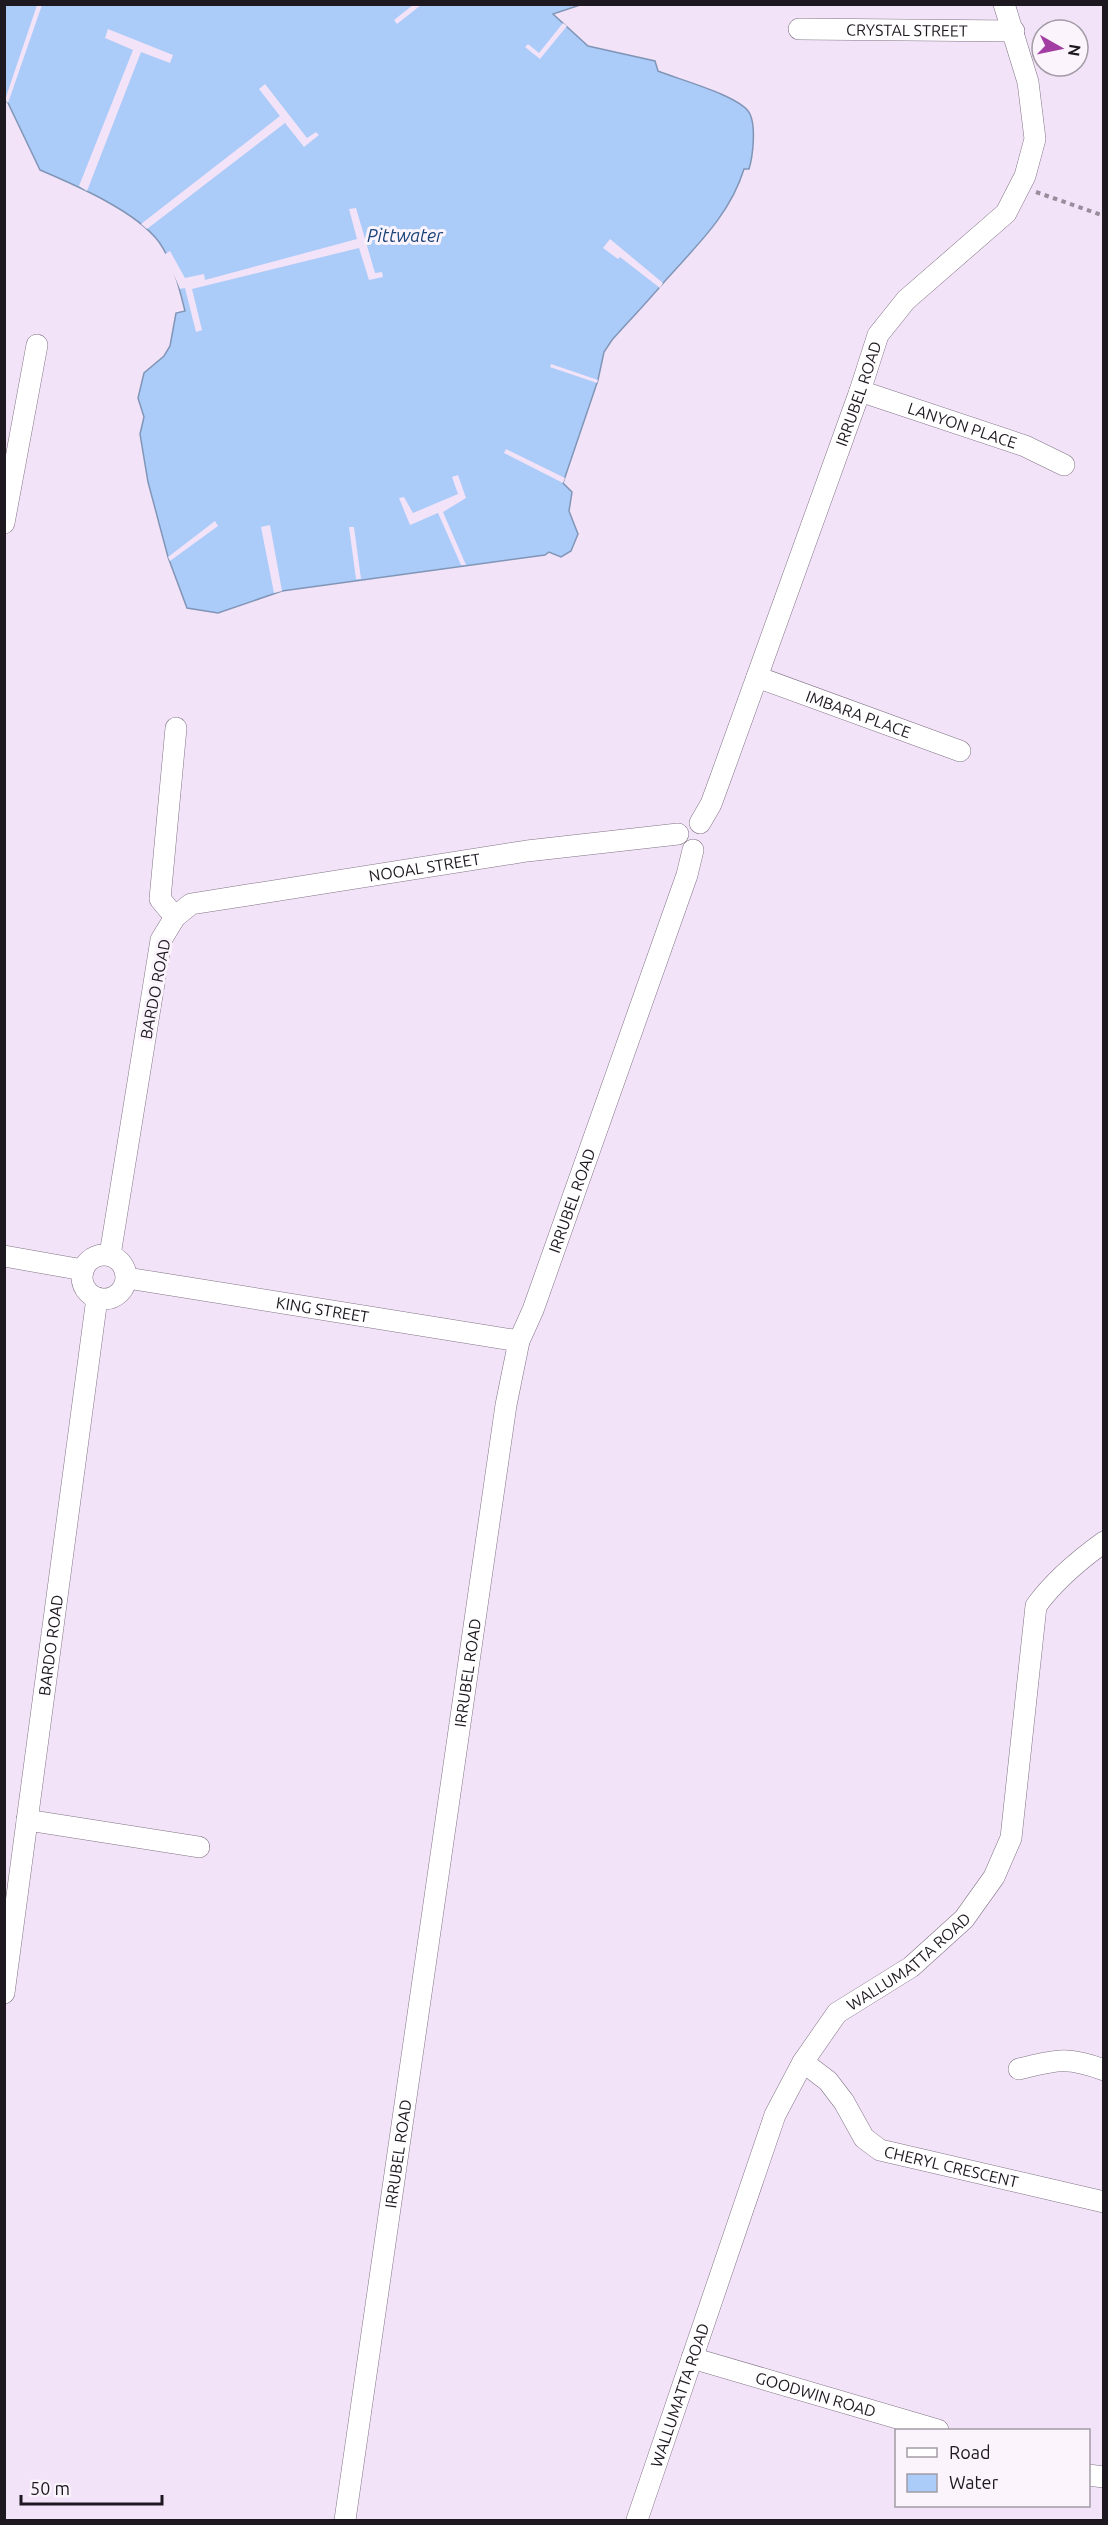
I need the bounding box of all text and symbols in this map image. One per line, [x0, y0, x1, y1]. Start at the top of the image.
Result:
north arrow [1030, 18, 1090, 78]
street label: CRYSTAL STREET [846, 20, 968, 40]
text: N [1065, 43, 1085, 58]
water label: Pittwater [367, 225, 444, 245]
street label: IRRUBEL ROAD [832, 339, 884, 449]
street label: LANYON PLACE [906, 399, 1019, 452]
street label: IMBARA PLACE [804, 687, 913, 741]
street label: NOOAL STREET [368, 850, 482, 885]
street label: BARDO ROAD [136, 937, 174, 1041]
street label: IRRUBEL ROAD [545, 1146, 599, 1255]
street label: KING STREET [275, 1293, 370, 1326]
street label: BARDO ROAD [35, 1593, 66, 1697]
street label: IRRUBEL ROAD [451, 1617, 484, 1728]
street label: WALLUMATTA ROAD [843, 1909, 974, 2014]
street label: IRRUBEL ROAD [381, 2098, 415, 2209]
street label: CHERYL CRESCENT [882, 2142, 1020, 2191]
street label: WALLUMATTA ROAD [647, 2321, 712, 2469]
street label: GOODWIN ROAD [754, 2368, 878, 2420]
legend [895, 2429, 1090, 2507]
text: Road [949, 2442, 991, 2462]
scale bar [21, 2468, 162, 2506]
text: Water [949, 2472, 999, 2492]
text: 50 m [30, 2478, 70, 2498]

